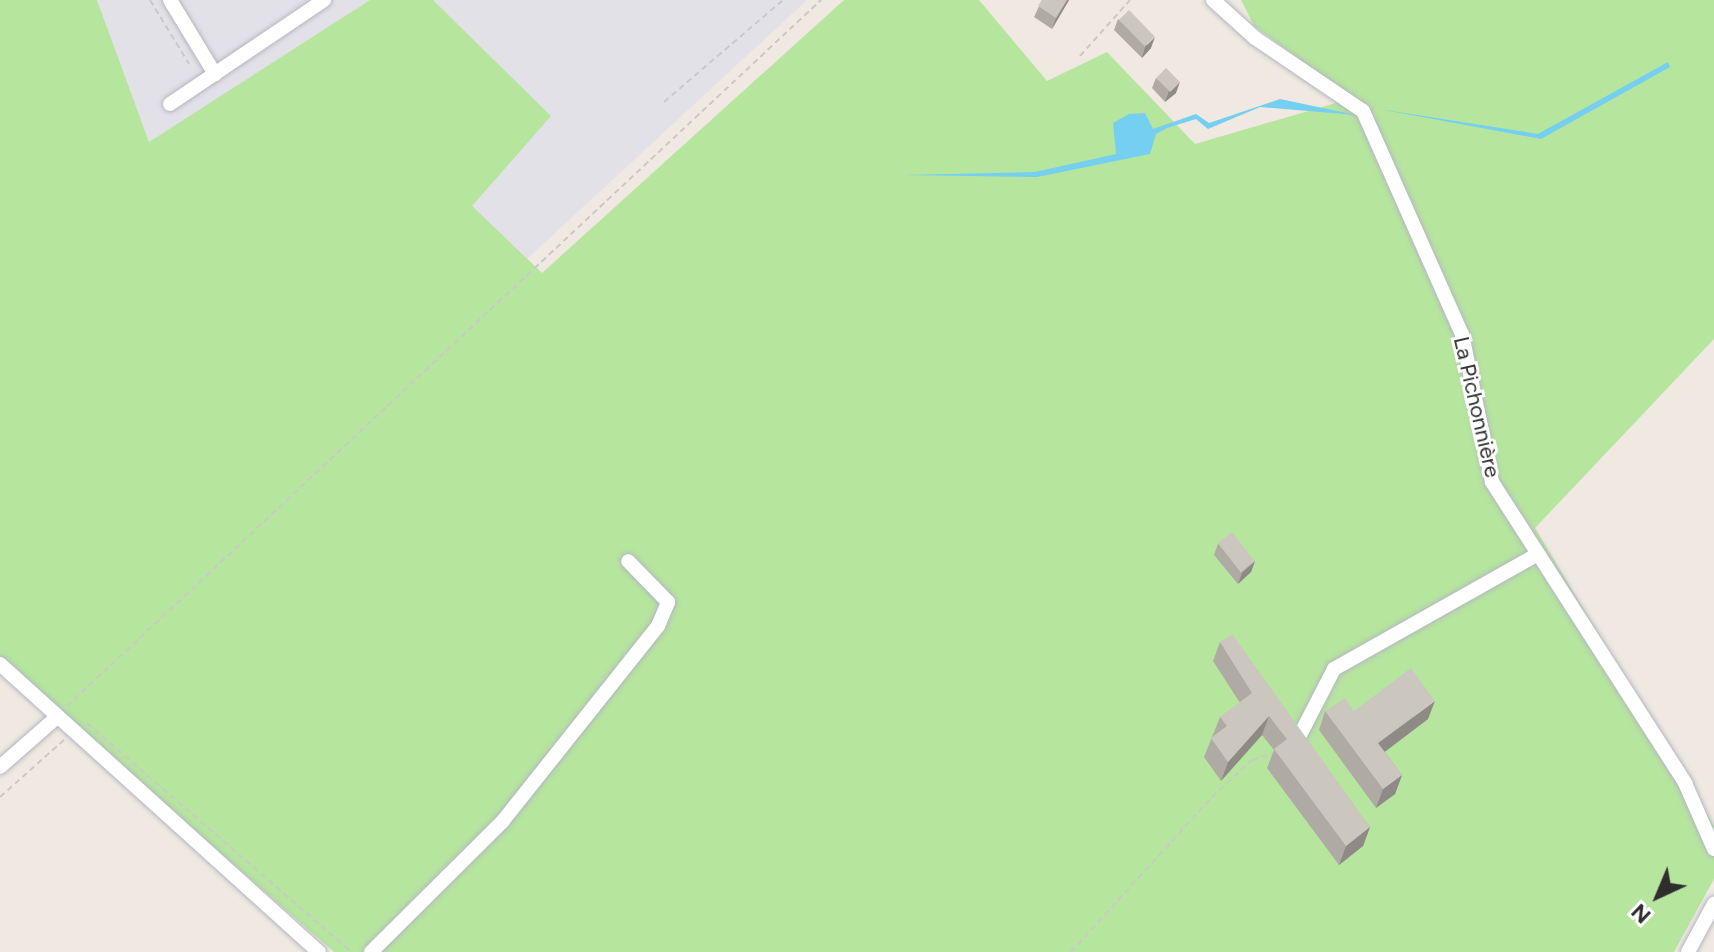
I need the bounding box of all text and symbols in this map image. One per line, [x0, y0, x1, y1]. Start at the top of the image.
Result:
street label: La Pichonnière [1448, 334, 1506, 480]
north arrow [1618, 856, 1698, 936]
text: N [1625, 898, 1656, 929]

